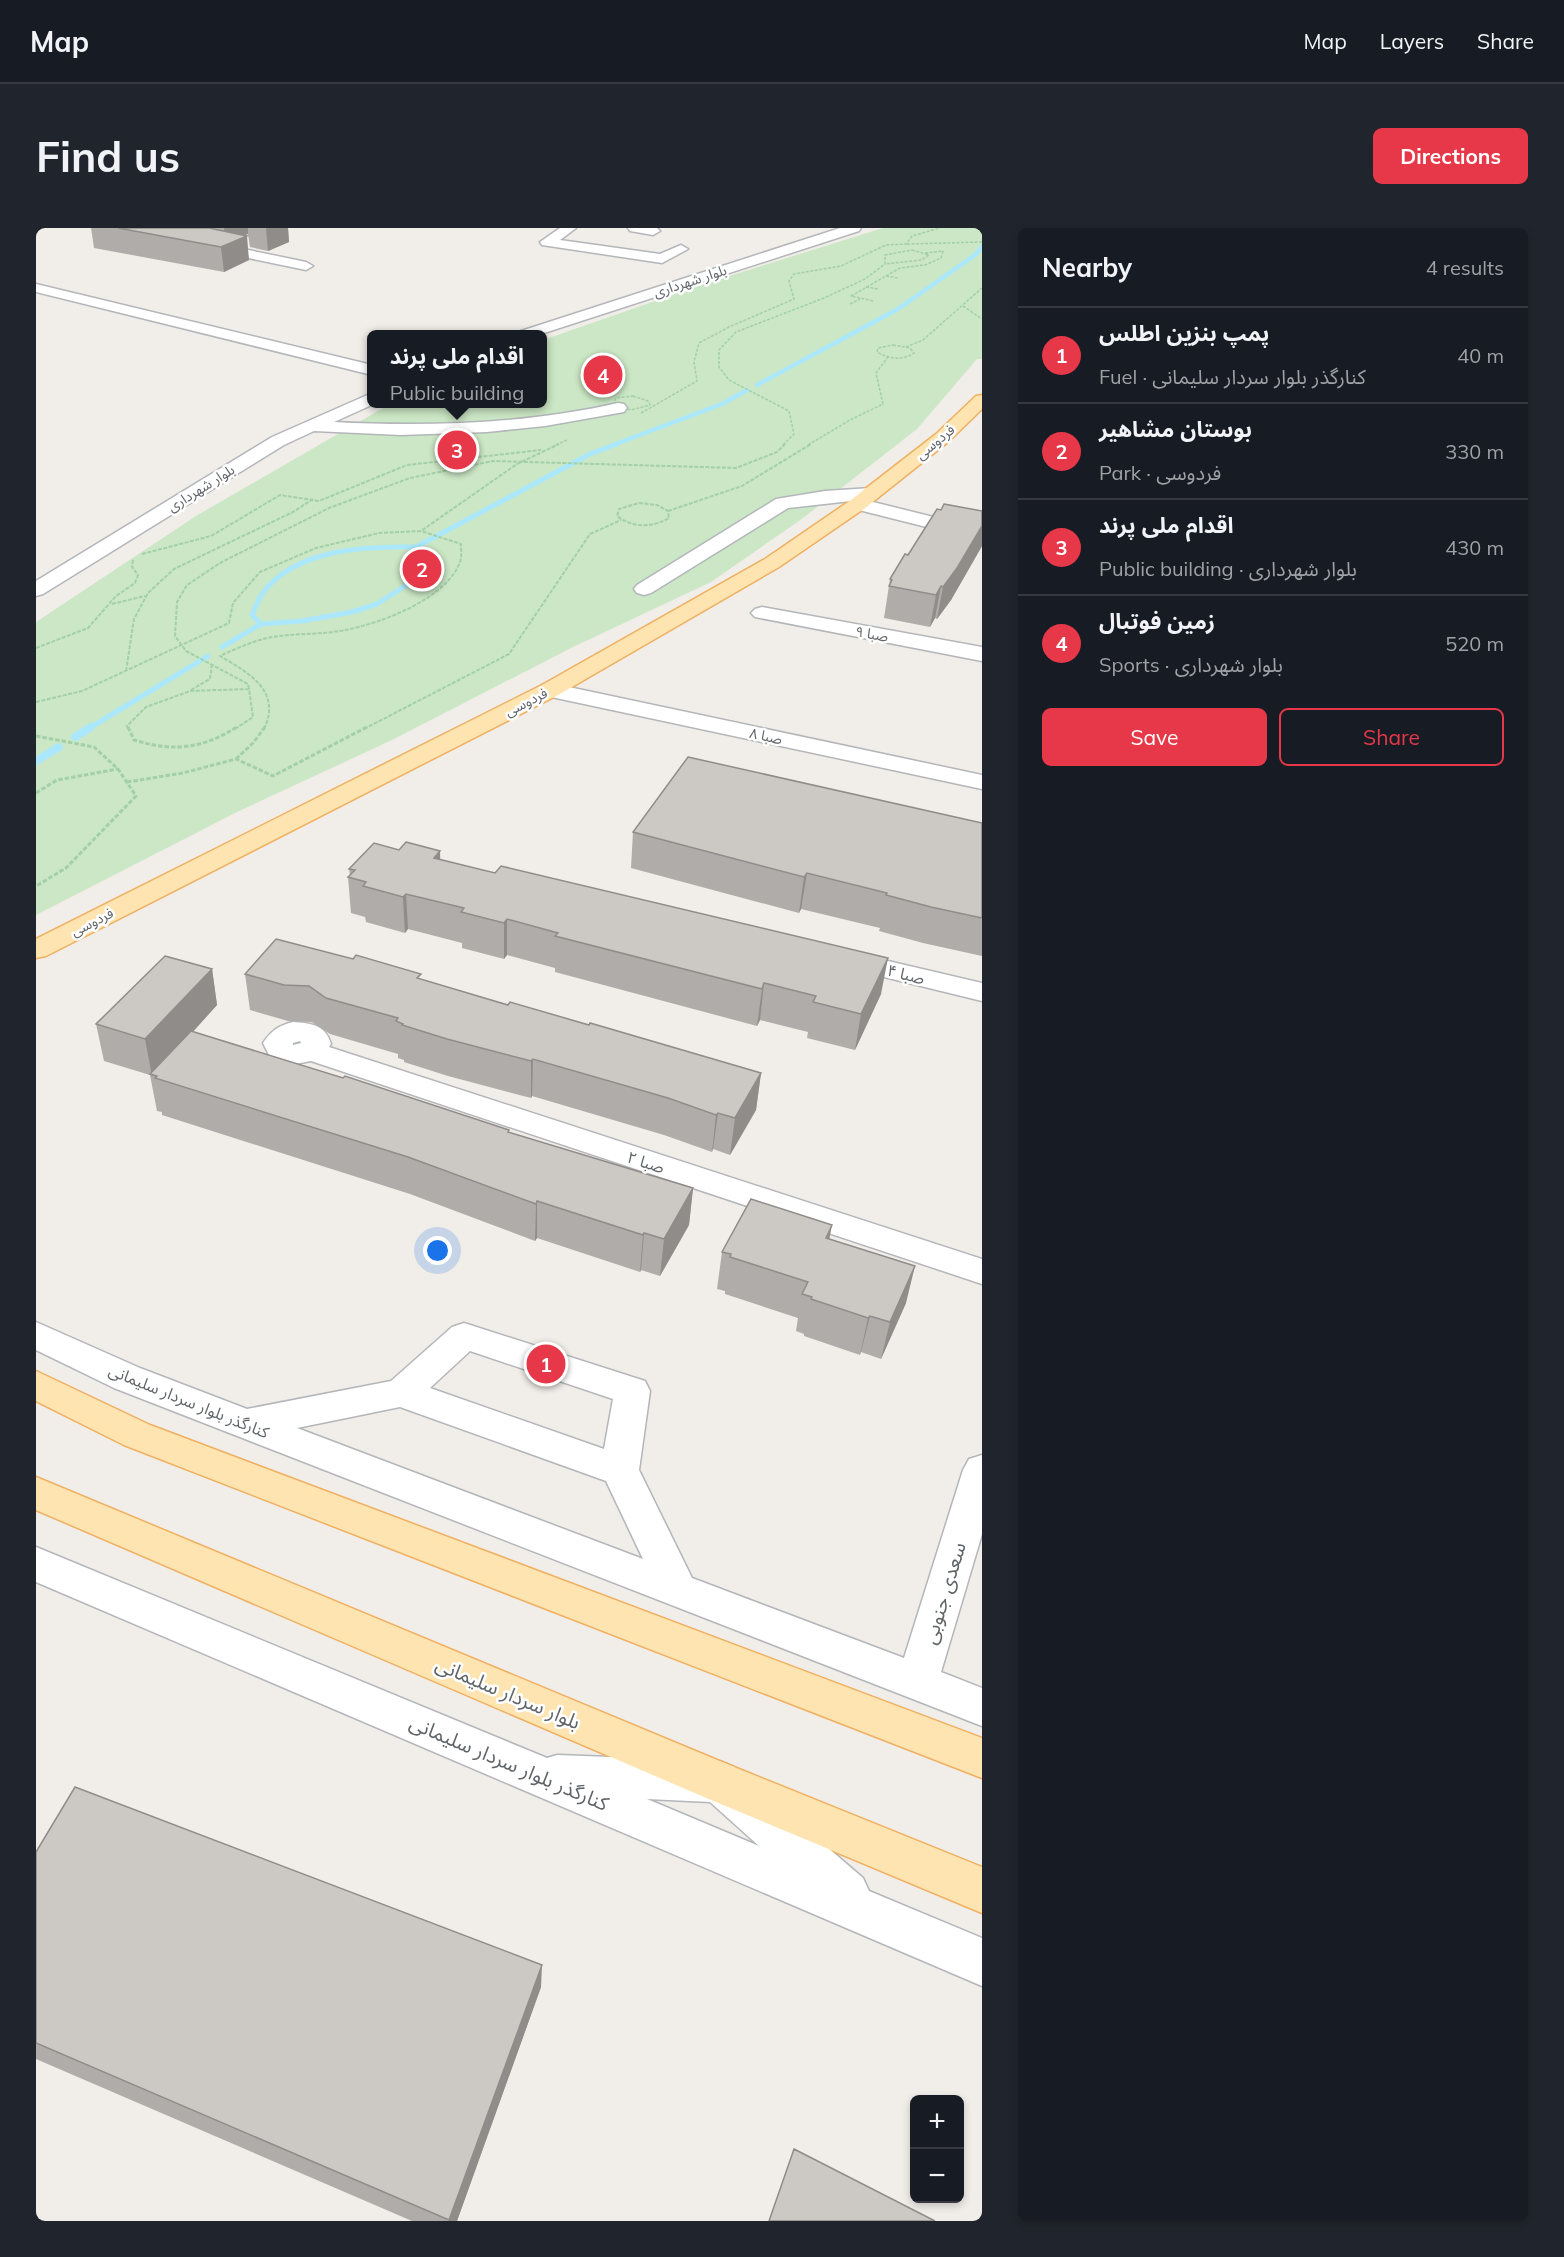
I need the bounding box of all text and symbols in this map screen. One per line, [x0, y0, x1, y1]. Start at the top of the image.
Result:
text: Map [30, 24, 89, 59]
text: Map [1304, 28, 1347, 54]
text: Layers [1380, 28, 1444, 54]
text: Share [1477, 28, 1534, 54]
button: Directions [1373, 128, 1528, 184]
text: Find us [36, 130, 180, 183]
text: Nearby [1042, 251, 1132, 284]
text: 4 results [1426, 255, 1504, 280]
street label: بلوار شهرداری [651, 261, 729, 301]
text: پمپ بنزین اطلس [1099, 319, 1270, 347]
popup [367, 330, 547, 408]
text: اقدام ملی پرند [390, 342, 524, 370]
text: 1 [1056, 343, 1068, 368]
text: 40 m [1457, 343, 1504, 368]
pin: 4 [584, 352, 622, 398]
text: Fuel · کنارگذر بلوار سردار سلیمانی [1099, 364, 1366, 389]
text: Public building [390, 380, 524, 405]
text: بوستان مشاهیر [1099, 415, 1252, 443]
street label: فردوسی [912, 420, 958, 464]
pin: 3 [438, 428, 476, 472]
text: 2 [1056, 439, 1068, 464]
text: 330 m [1445, 439, 1504, 464]
street label: بلوار شهرداری [164, 460, 238, 516]
text: Park · فردوسی [1099, 460, 1221, 485]
text: اقدام ملی پرند [1099, 511, 1233, 539]
text: 3 [1056, 535, 1068, 560]
text: 430 m [1445, 535, 1504, 560]
pin: 2 [402, 546, 442, 592]
text: Public building · بلوار شهرداری [1099, 556, 1357, 581]
text: زمین فوتبال [1099, 607, 1215, 635]
street label: صبا ۹ [854, 622, 890, 646]
text: 4 [1056, 631, 1068, 656]
text: 520 m [1445, 631, 1504, 656]
text: Sports · بلوار شهرداری [1099, 652, 1283, 677]
street label: فردوسی [502, 684, 550, 720]
button: Save [1042, 708, 1267, 766]
button: Share [1279, 708, 1504, 766]
street label: صبا ۸ [748, 724, 784, 748]
street label: فردوسی [68, 904, 116, 940]
street label: صبا ۴ [885, 960, 927, 988]
street label: صبا ۲ [625, 1147, 667, 1177]
your location [423, 1236, 452, 1265]
pin: 1 [526, 1342, 566, 1386]
street label: کنارگذر بلوار سردار سلیمانی [106, 1360, 272, 1442]
street label: سعدی جنوبی [916, 1539, 971, 1647]
street label: بلوار سردار سلیمانی [432, 1651, 584, 1734]
street label: کنارگذر بلوار سردار سلیمانی [406, 1709, 613, 1816]
map controls [910, 2095, 964, 2203]
button: + [910, 2095, 964, 2149]
button: − [910, 2149, 964, 2203]

